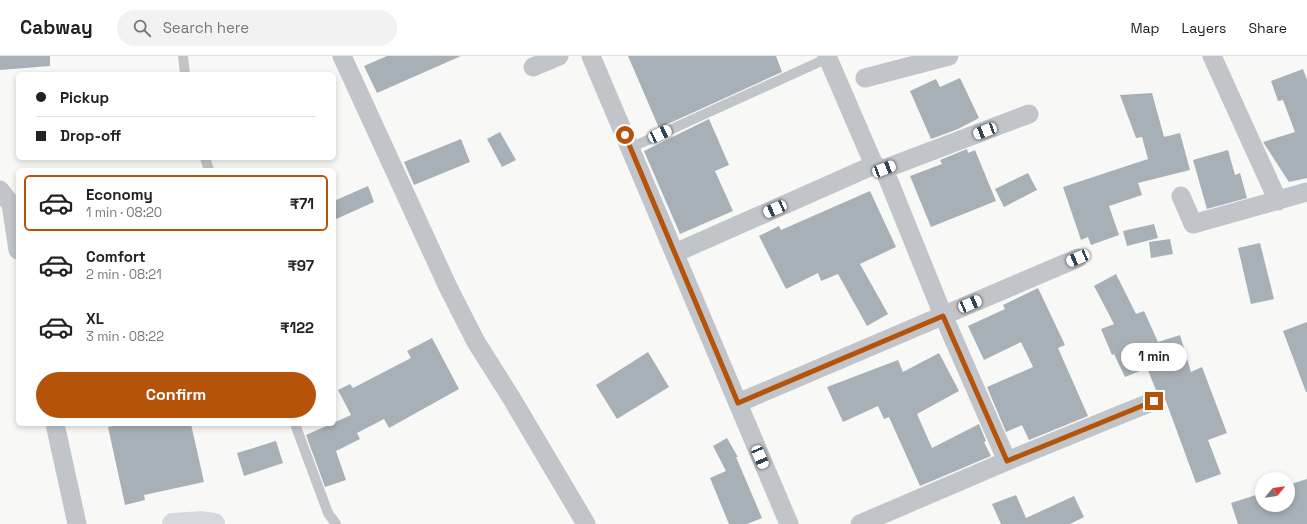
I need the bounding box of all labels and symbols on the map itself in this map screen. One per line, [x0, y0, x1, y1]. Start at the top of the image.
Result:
car [972, 121, 998, 141]
car [647, 123, 673, 145]
route start [616, 126, 634, 144]
car [871, 159, 897, 179]
car [762, 199, 788, 219]
car [1065, 248, 1091, 268]
car [957, 294, 983, 314]
callout: 1 min [1121, 343, 1187, 371]
route end [1145, 392, 1163, 410]
car [750, 444, 770, 470]
north arrow [1255, 472, 1295, 512]

